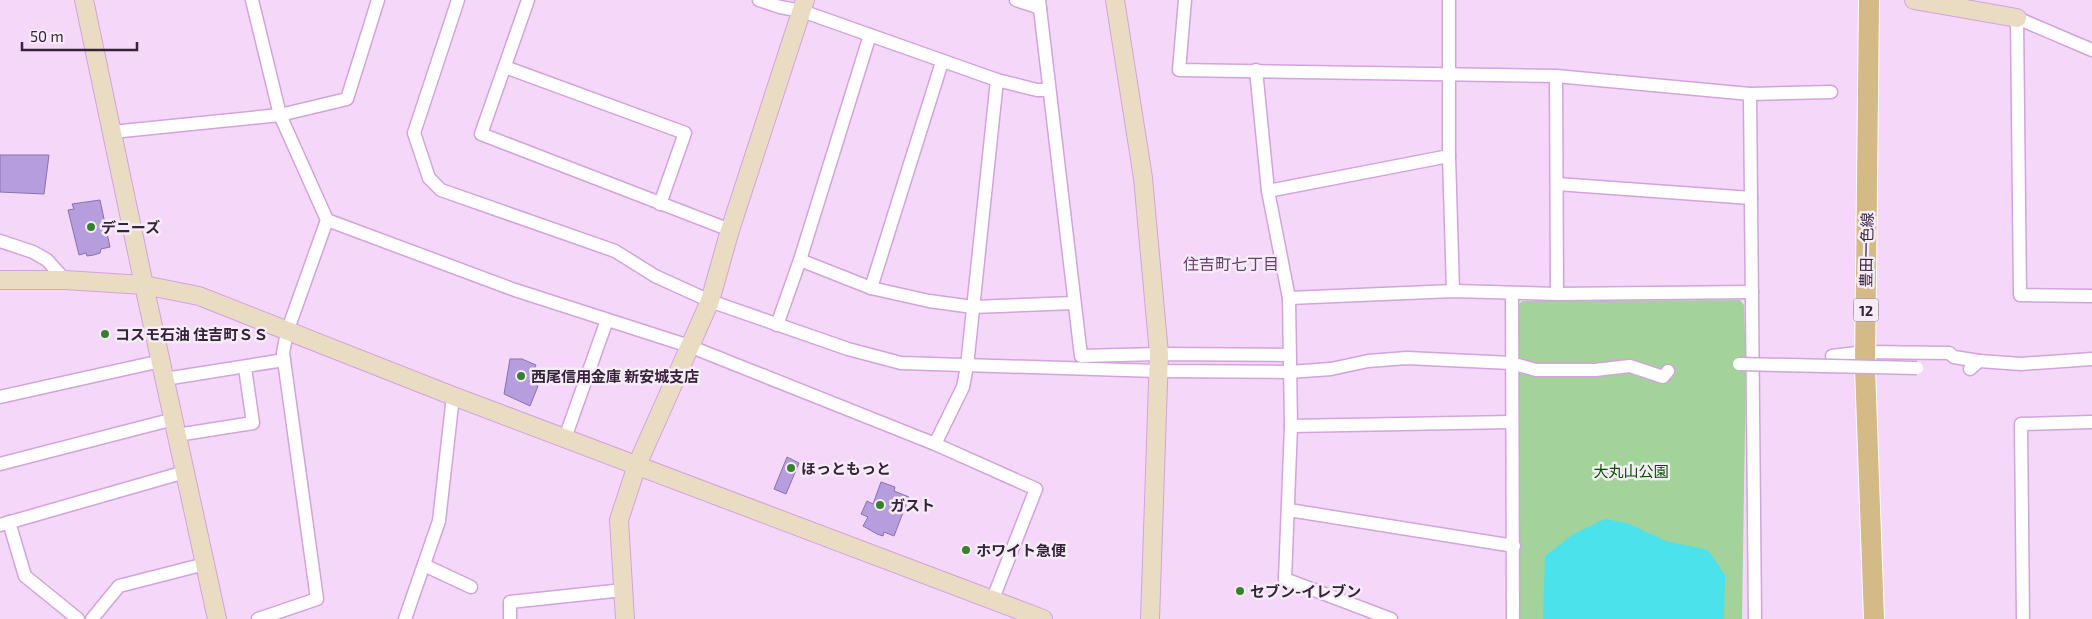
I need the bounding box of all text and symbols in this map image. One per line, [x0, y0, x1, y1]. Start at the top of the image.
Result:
scale bar [22, 20, 138, 52]
text: 50 m [30, 27, 64, 45]
street label: 豊田一色線 [1856, 212, 1876, 288]
place label: デニーズ [101, 218, 160, 236]
marker: デニーズ [85, 221, 97, 233]
district label: 住吉町七丁目 [1183, 254, 1279, 273]
road number: 12 [1854, 298, 1878, 322]
place label: コスモ石油 住吉町ＳＳ [115, 325, 268, 343]
marker: コスモ石油 住吉町ＳＳ [99, 328, 111, 340]
place label: 西尾信用金庫 新安城支店 [531, 367, 699, 385]
marker: 西尾信用金庫 新安城支店 [515, 370, 527, 382]
place label: ほっともっと [801, 459, 891, 477]
marker: ほっともっと [785, 462, 797, 474]
park label: 大丸山公園 [1593, 462, 1669, 480]
place label: ガスト [890, 496, 935, 514]
marker: ガスト [874, 499, 886, 511]
place label: ホワイト急便 [976, 541, 1066, 559]
marker: ホワイト急便 [960, 544, 972, 556]
place label: セブン-イレブン [1250, 582, 1361, 600]
marker: セブン-イレブン [1234, 585, 1246, 597]

